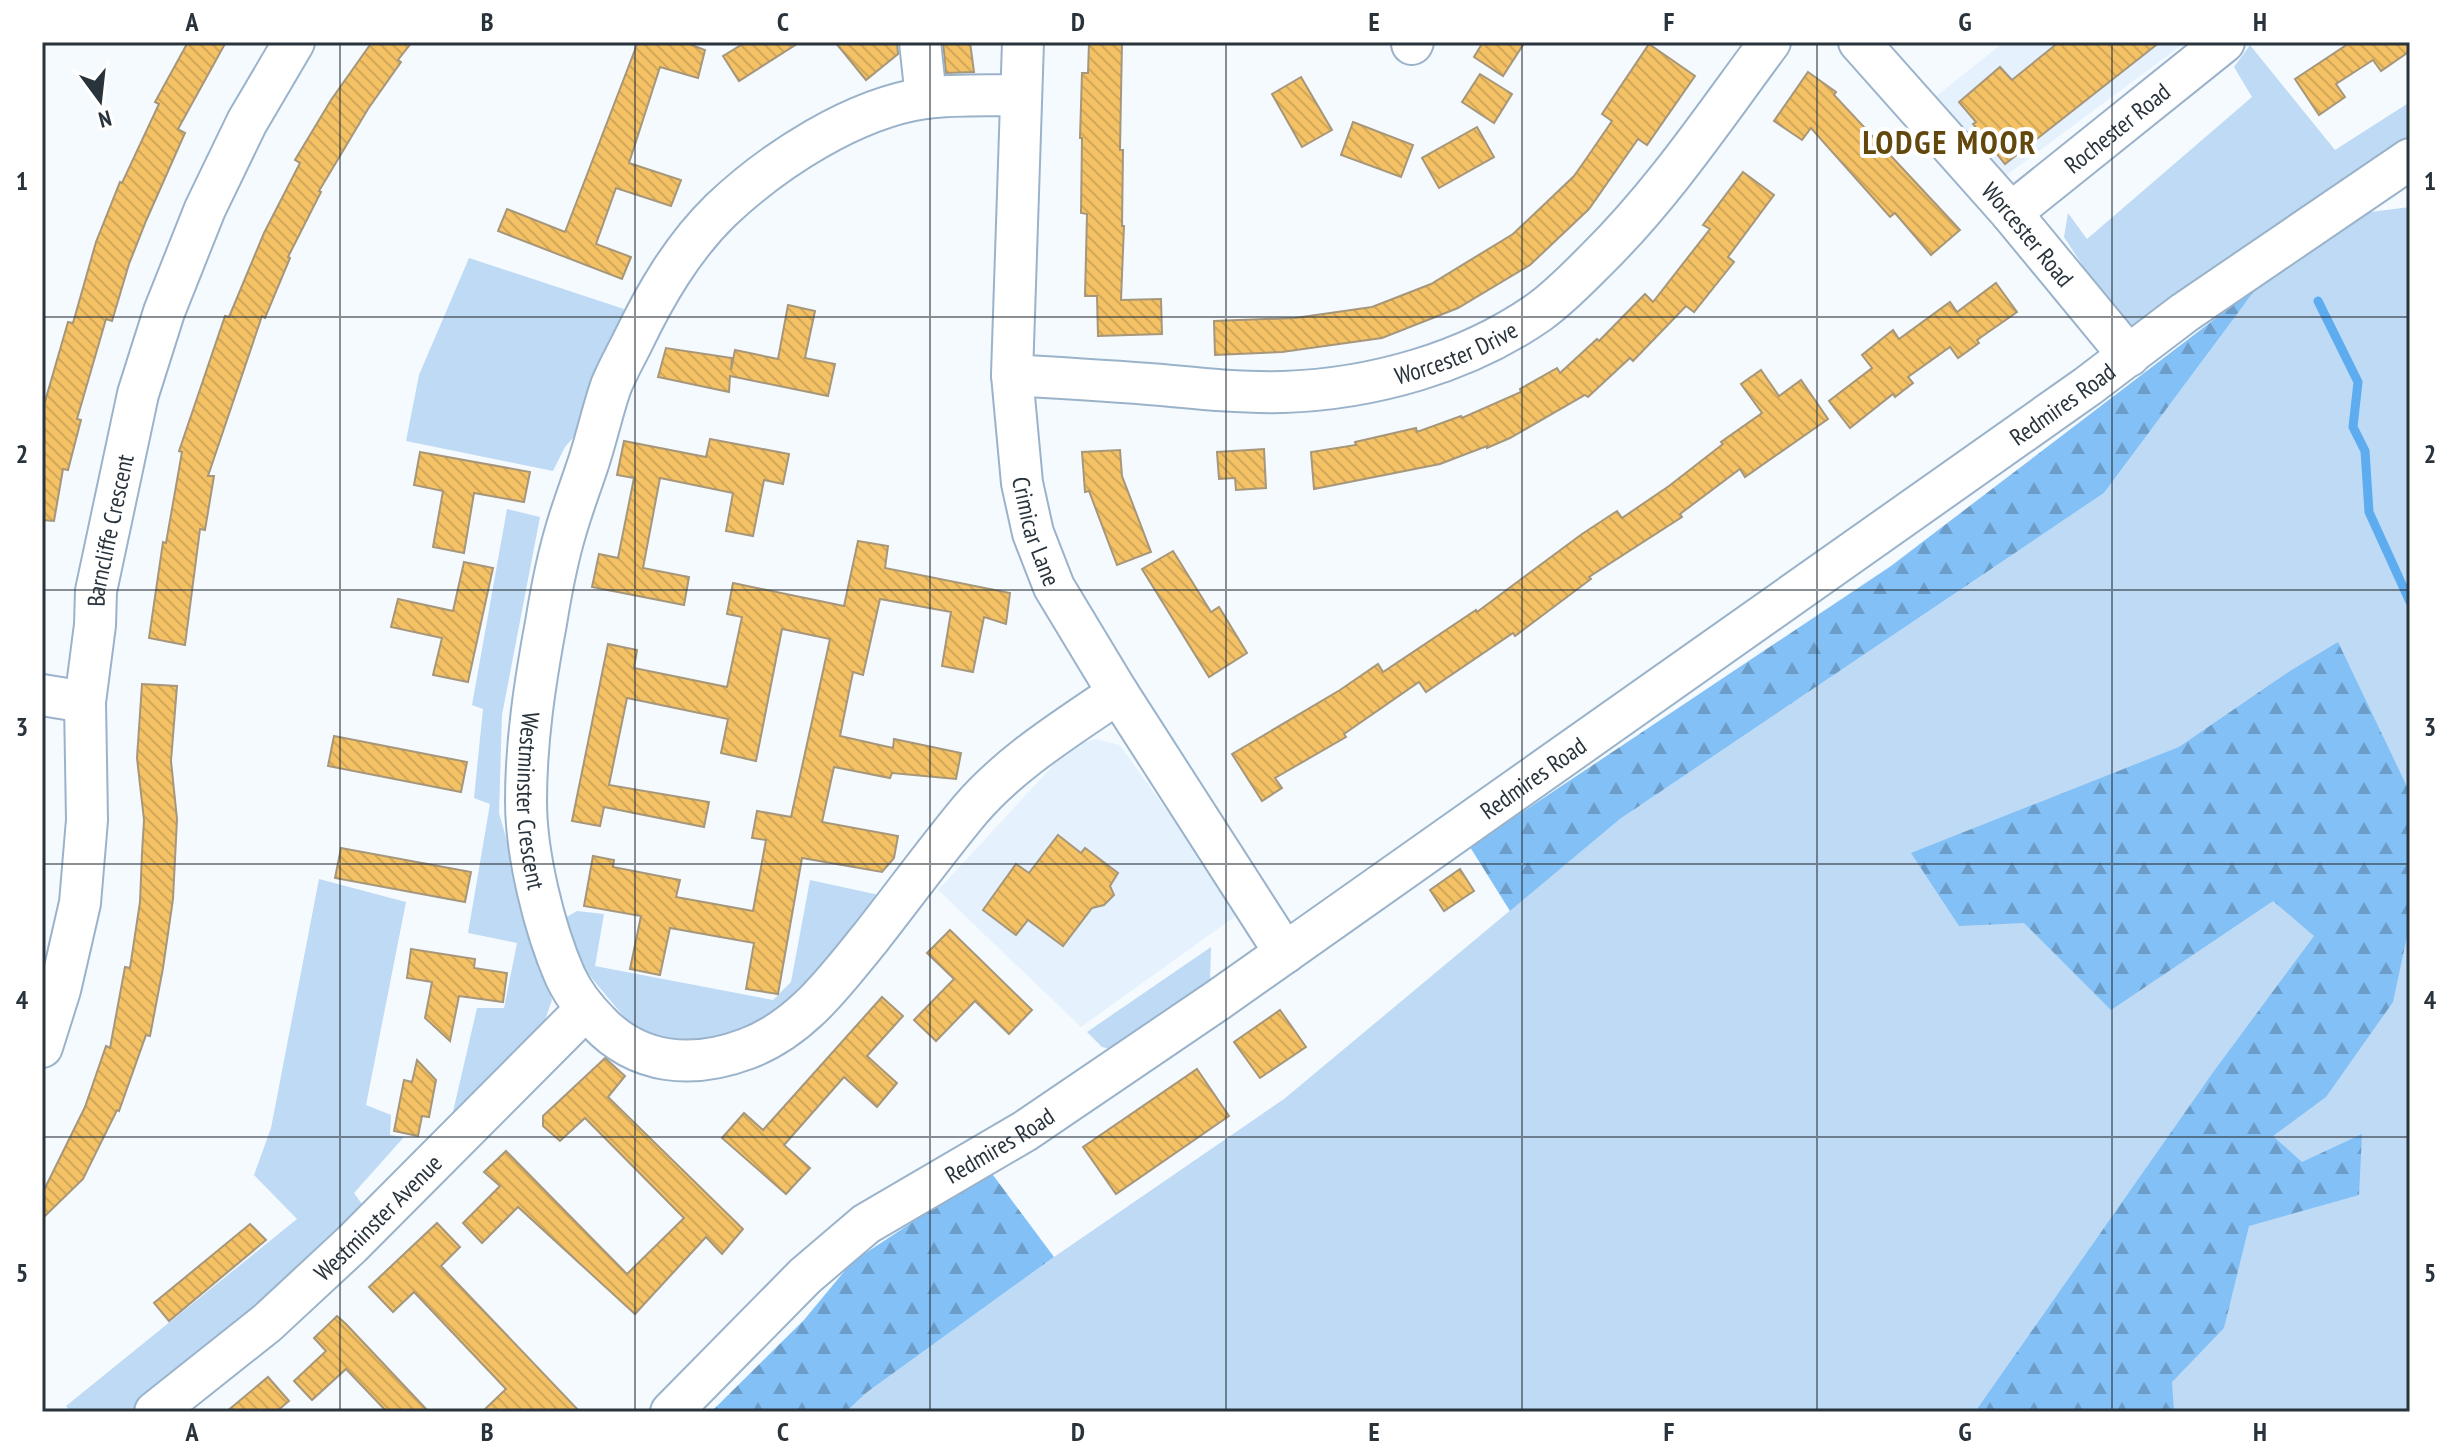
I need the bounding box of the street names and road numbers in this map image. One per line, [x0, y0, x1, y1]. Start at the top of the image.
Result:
street label: Rochester Road [2058, 76, 2176, 180]
street label: Worcester Road [1975, 175, 2081, 293]
street label: Worcester Drive [1391, 314, 1523, 391]
street label: Redmires Road [2003, 356, 2121, 452]
street label: Barncliffe Crescent [80, 451, 140, 607]
street label: Crimicar Lane [1006, 476, 1068, 590]
street label: Westminster Crescent [510, 710, 553, 893]
street label: Redmires Road [1474, 730, 1592, 826]
street label: Redmires Road [939, 1100, 1060, 1190]
street label: Westminster Avenue [307, 1148, 448, 1287]

